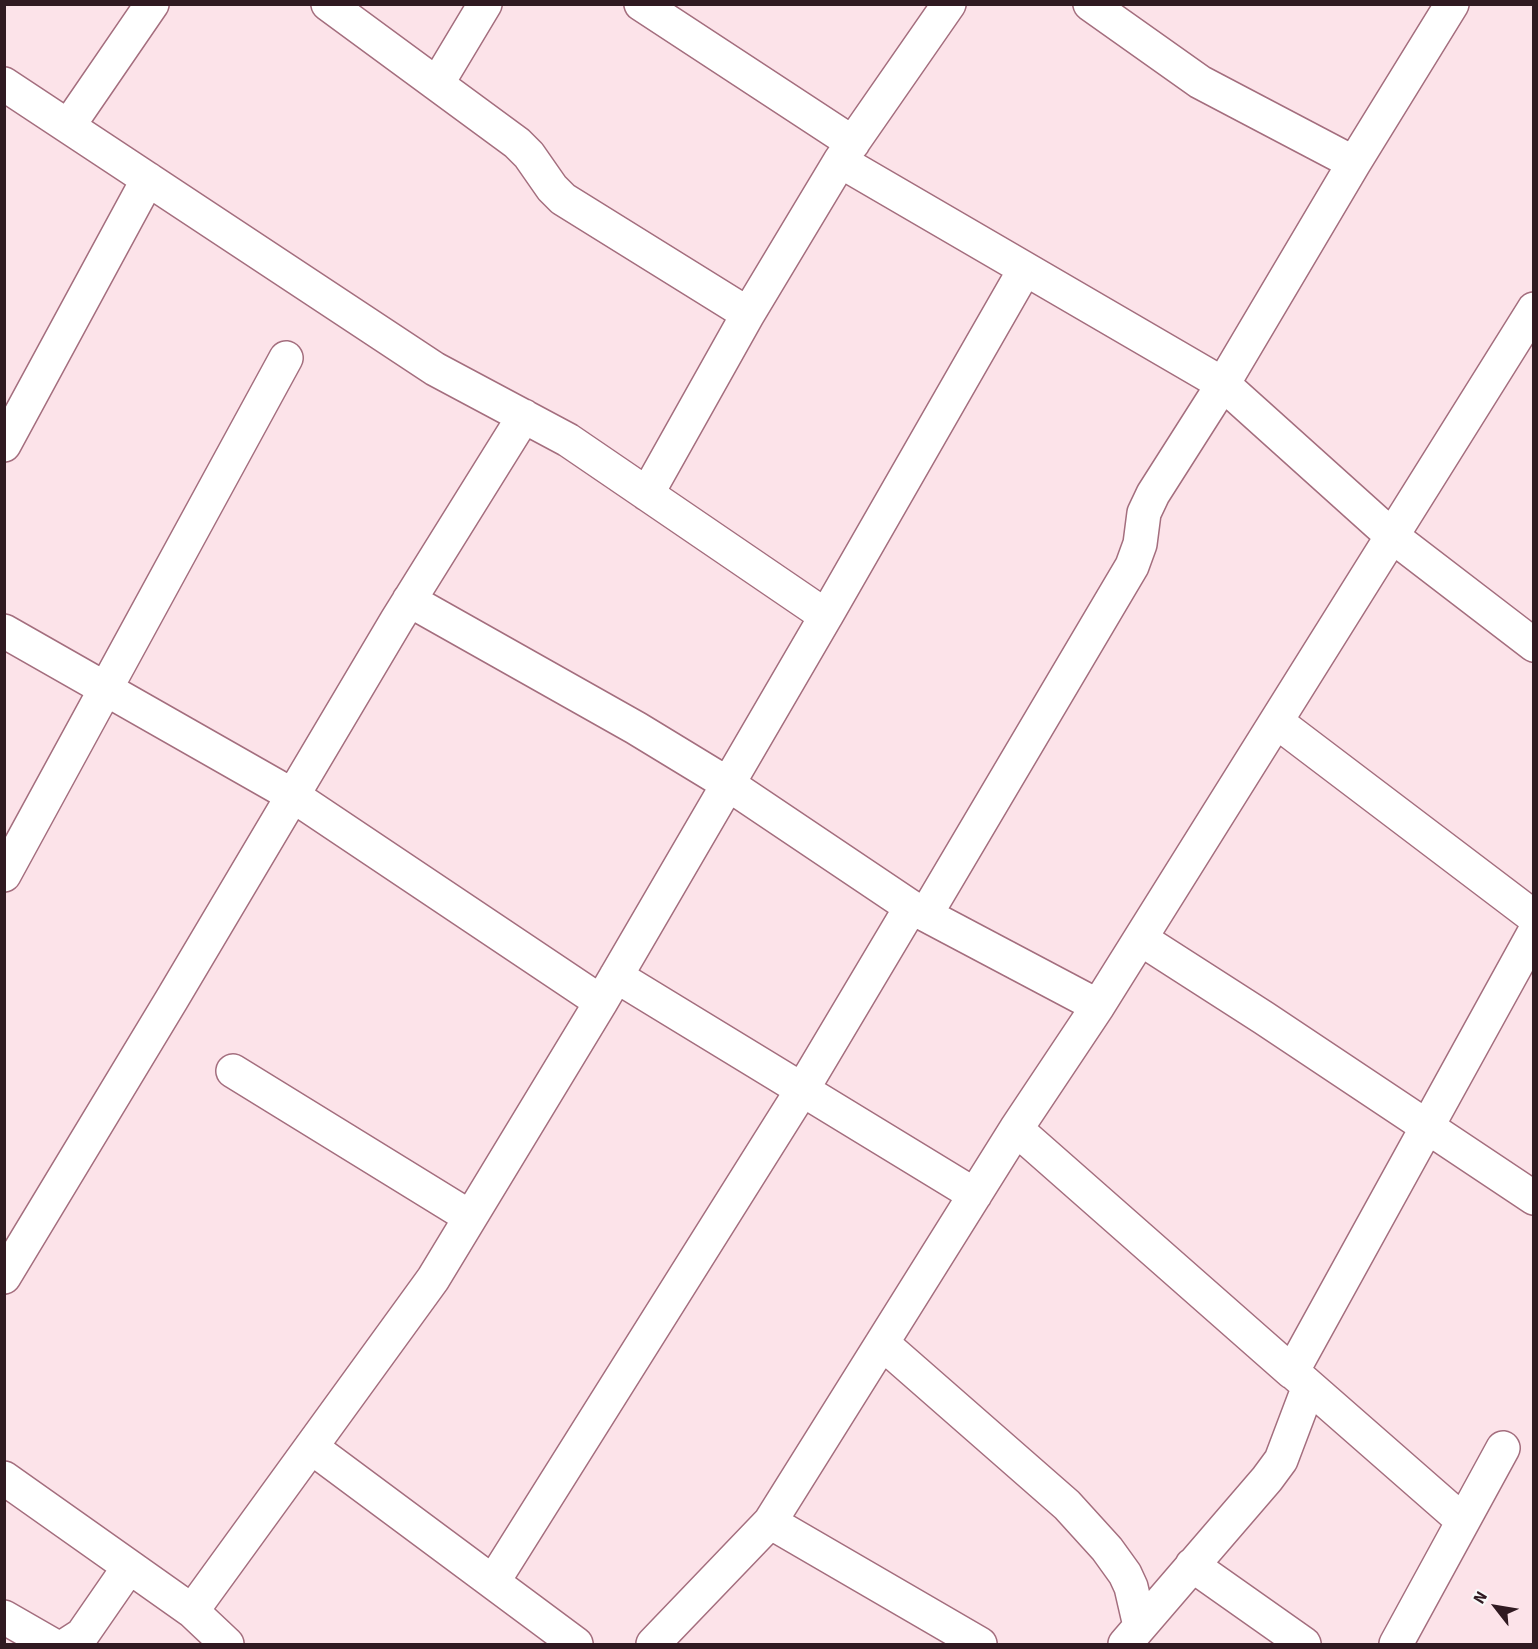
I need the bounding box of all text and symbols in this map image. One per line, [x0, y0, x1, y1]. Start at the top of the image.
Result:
north arrow [1466, 1577, 1526, 1637]
text: N [1469, 1588, 1492, 1608]

